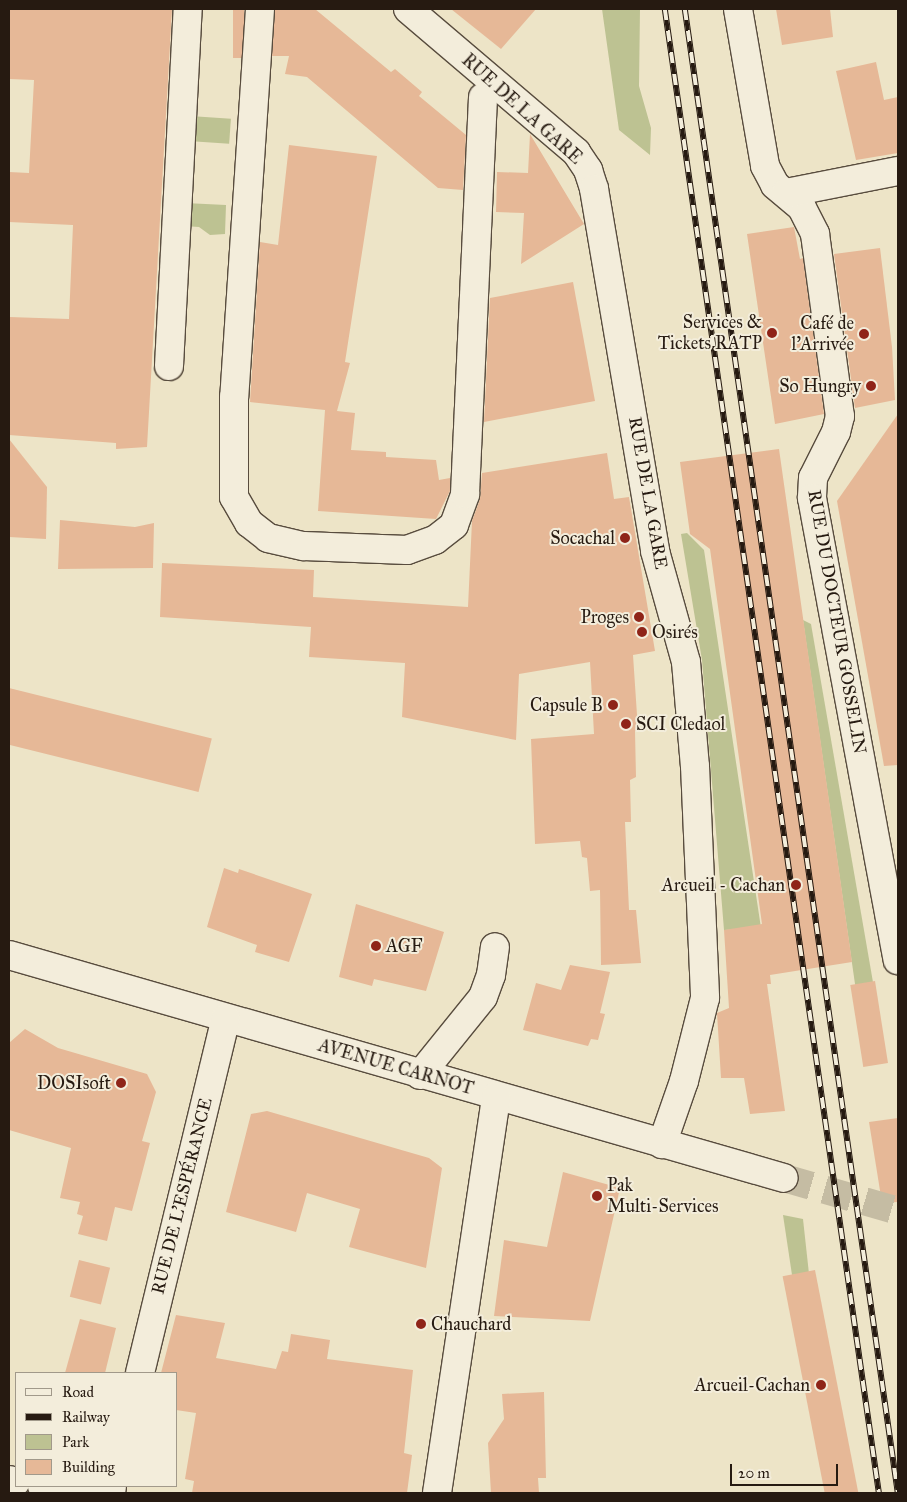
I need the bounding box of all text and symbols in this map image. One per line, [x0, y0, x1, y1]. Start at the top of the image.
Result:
street label: RUE DE LA GARE [457, 49, 587, 169]
place label: Services & Tickets RATP [658, 312, 762, 354]
place label: Café de l'Arrivée [792, 313, 854, 356]
marker: Services & Tickets RATP [766, 327, 778, 339]
marker: Café de l'Arrivée [858, 328, 870, 340]
place label: So Hungry [779, 375, 861, 397]
marker: So Hungry [865, 380, 877, 392]
street label: RUE DE LA GARE [624, 415, 672, 571]
street label: RUE DU DOCTEUR GOSSELIN [803, 488, 871, 756]
place label: Socachal [550, 527, 615, 549]
marker: Socachal [619, 532, 631, 544]
place label: Proges [580, 606, 629, 628]
marker: Proges [633, 611, 645, 623]
place label: Osirés [652, 621, 698, 643]
marker: Osirés [636, 626, 648, 638]
place label: Capsule B [530, 694, 603, 716]
marker: Capsule B [607, 699, 619, 711]
place label: SCI Cledaol [636, 713, 725, 735]
marker: SCI Cledaol [620, 718, 632, 730]
place label: Arcueil - Cachan [662, 874, 785, 896]
marker: Arcueil - Cachan [789, 878, 803, 892]
place label: AGF [386, 935, 423, 957]
marker: AGF [370, 940, 382, 952]
street label: AVENUE CARNOT [316, 1034, 476, 1100]
place label: DOSIsoft [37, 1072, 111, 1094]
marker: DOSIsoft [115, 1077, 127, 1089]
street label: RUE DE L'ESPÉRANCE [147, 1096, 217, 1296]
place label: Pak Multi-Services [607, 1175, 719, 1218]
marker: Pak Multi-Services [591, 1190, 603, 1202]
place label: Chauchard [431, 1313, 511, 1335]
marker: Chauchard [415, 1318, 427, 1330]
legend [15, 1372, 178, 1487]
place label: Arcueil-Cachan [695, 1374, 810, 1396]
marker: Arcueil-Cachan [814, 1378, 828, 1392]
text: Road [62, 1383, 94, 1401]
text: Railway [62, 1408, 110, 1426]
text: Park [62, 1433, 89, 1451]
scale bar [732, 1454, 840, 1486]
text: Building [62, 1458, 115, 1476]
text: 20 m [738, 1464, 770, 1482]

